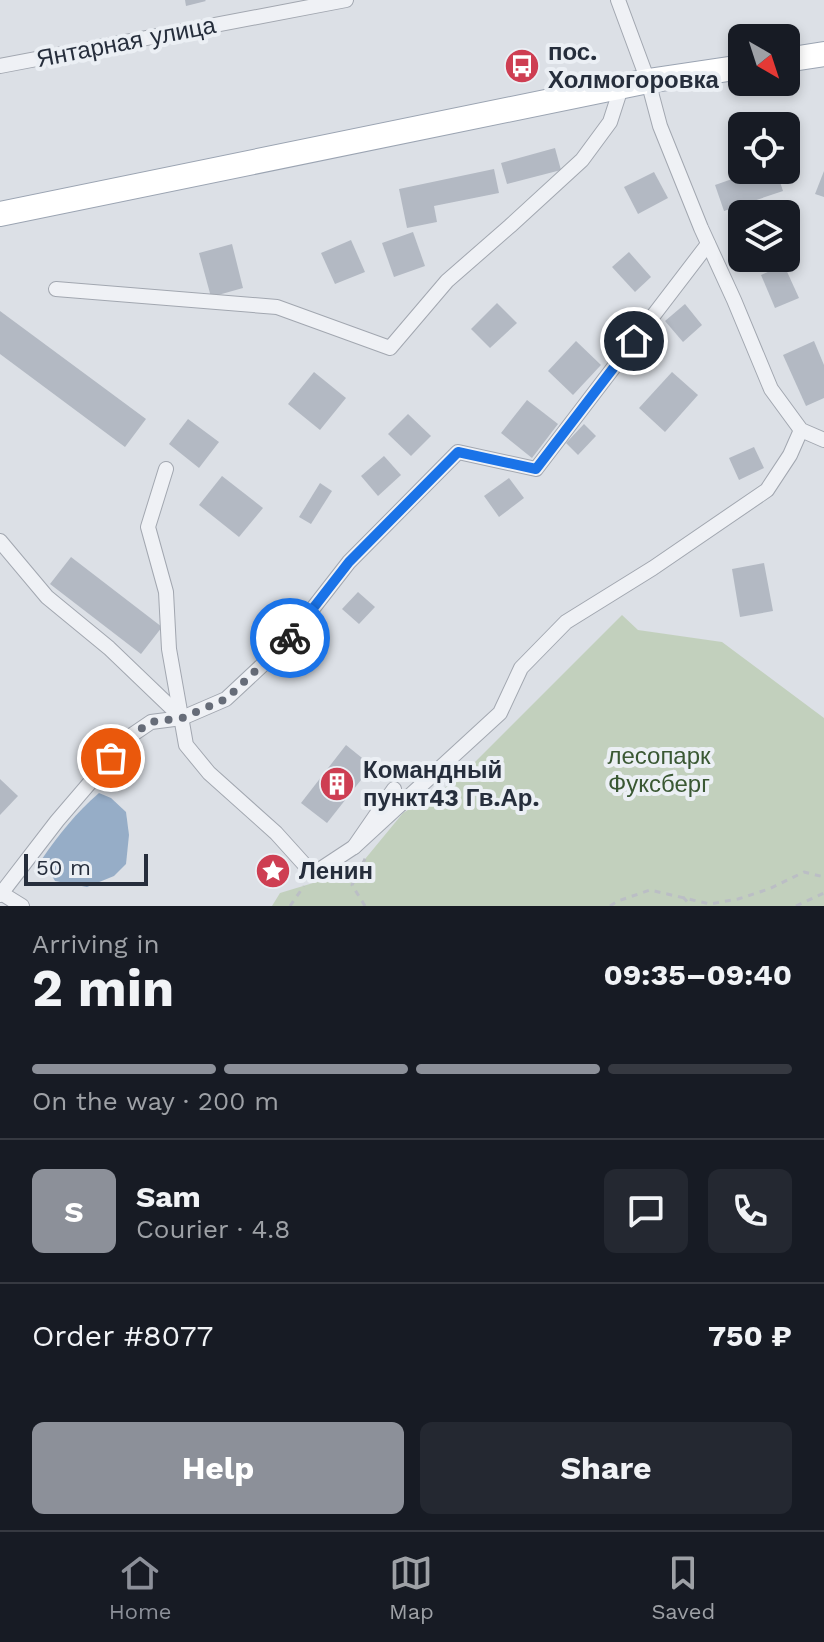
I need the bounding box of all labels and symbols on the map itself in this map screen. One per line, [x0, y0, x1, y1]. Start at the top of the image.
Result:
street label: Янтарная улица [34, 11, 219, 73]
north arrow [728, 24, 800, 96]
place label: пос. Холмогоровка [548, 38, 720, 94]
bus stop icon: пос. Холмогоровка [503, 47, 541, 85]
pin [600, 307, 668, 375]
courier [250, 598, 330, 678]
pin [77, 724, 145, 792]
park label: лесопарк Фуксберг [607, 742, 711, 798]
place label: Командный пункт43 Гв.Ар. [363, 756, 539, 812]
building icon: Командный пункт43 Гв.Ар. [318, 765, 356, 803]
scale bar [24, 850, 148, 886]
place icon: Ленин [254, 852, 292, 890]
place label: Ленин [299, 857, 373, 885]

